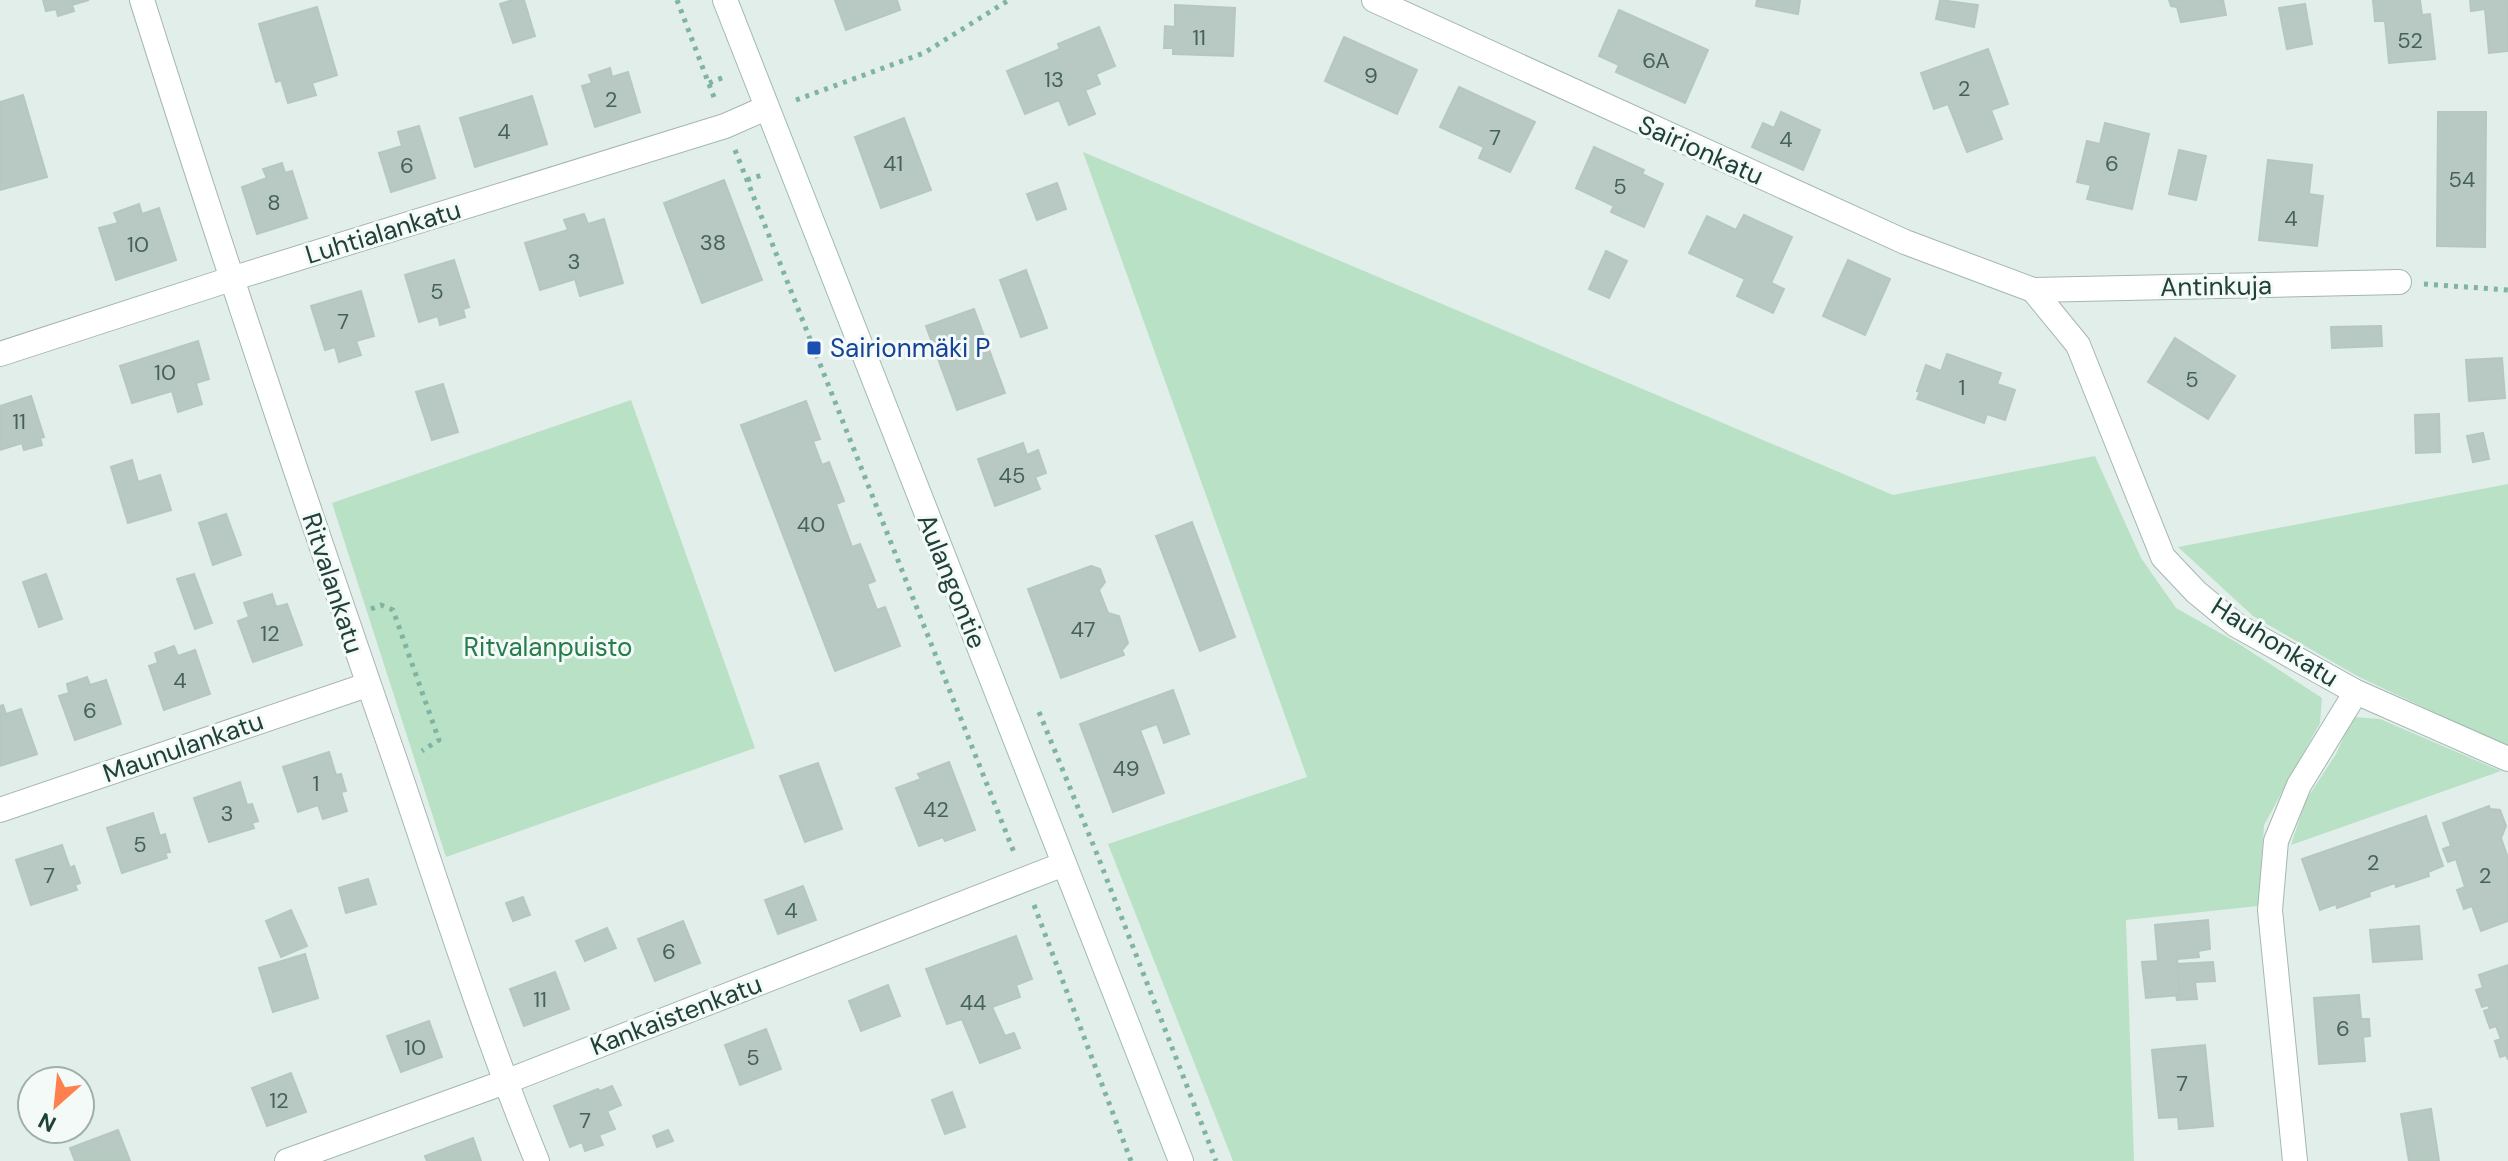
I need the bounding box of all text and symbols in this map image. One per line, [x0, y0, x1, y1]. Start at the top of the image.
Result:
house number: 11 [1192, 23, 1206, 52]
house number: 52 [2397, 26, 2423, 55]
house number: 6A [1642, 46, 1670, 75]
house number: 9 [1364, 61, 1378, 90]
house number: 13 [1044, 65, 1064, 94]
house number: 2 [1958, 74, 1970, 103]
house number: 2 [605, 85, 617, 114]
street label: Sairionkatu [1633, 107, 1769, 193]
house number: 4 [497, 117, 511, 146]
house number: 7 [1489, 123, 1501, 152]
house number: 4 [1779, 125, 1793, 154]
house number: 41 [883, 149, 903, 178]
house number: 6 [2105, 149, 2119, 178]
house number: 6 [400, 151, 414, 180]
house number: 54 [2449, 165, 2475, 194]
house number: 5 [1613, 172, 1627, 201]
house number: 8 [267, 188, 281, 217]
street label: Luhtialankatu [301, 192, 465, 272]
house number: 4 [2284, 204, 2298, 233]
house number: 38 [700, 228, 726, 257]
house number: 10 [127, 230, 149, 259]
house number: 3 [567, 247, 581, 276]
street label: Antinkuja [2160, 268, 2272, 304]
house number: 5 [430, 277, 444, 306]
house number: 7 [337, 307, 349, 336]
place label: Sairionmäki P [830, 331, 990, 365]
marker: Sairionmäki P [805, 339, 823, 357]
house number: 10 [154, 358, 176, 387]
house number: 5 [2185, 365, 2199, 394]
house number: 1 [1959, 373, 1965, 402]
house number: 11 [12, 407, 26, 436]
house number: 45 [999, 461, 1025, 490]
street label: Ritvalankatu [294, 508, 372, 658]
street label: Aulangontie [910, 509, 994, 653]
house number: 40 [797, 510, 825, 539]
street label: Hauhonkatu [2205, 589, 2345, 695]
house number: 47 [1070, 615, 1096, 644]
house number: 12 [260, 619, 280, 648]
park label: Ritvalanpuisto [463, 630, 633, 664]
house number: 4 [173, 666, 187, 695]
house number: 6 [83, 696, 97, 725]
street label: Maunulankatu [98, 704, 268, 790]
house number: 49 [1112, 754, 1140, 783]
house number: 1 [313, 769, 319, 798]
house number: 42 [923, 795, 949, 824]
house number: 3 [220, 799, 234, 828]
house number: 5 [133, 830, 147, 859]
house number: 2 [2367, 848, 2379, 877]
house number: 7 [43, 861, 55, 890]
house number: 2 [2479, 861, 2491, 890]
house number: 4 [784, 896, 798, 925]
house number: 6 [662, 937, 676, 966]
street label: Kankaistenkatu [585, 967, 767, 1063]
house number: 11 [533, 985, 547, 1014]
house number: 44 [960, 988, 986, 1017]
house number: 6 [2336, 1014, 2350, 1043]
house number: 10 [404, 1033, 426, 1062]
house number: 5 [746, 1043, 760, 1072]
north arrow [16, 1065, 96, 1145]
house number: 7 [2176, 1069, 2188, 1098]
house number: 12 [269, 1086, 289, 1115]
text: N [33, 1106, 61, 1139]
house number: 7 [579, 1106, 591, 1135]

